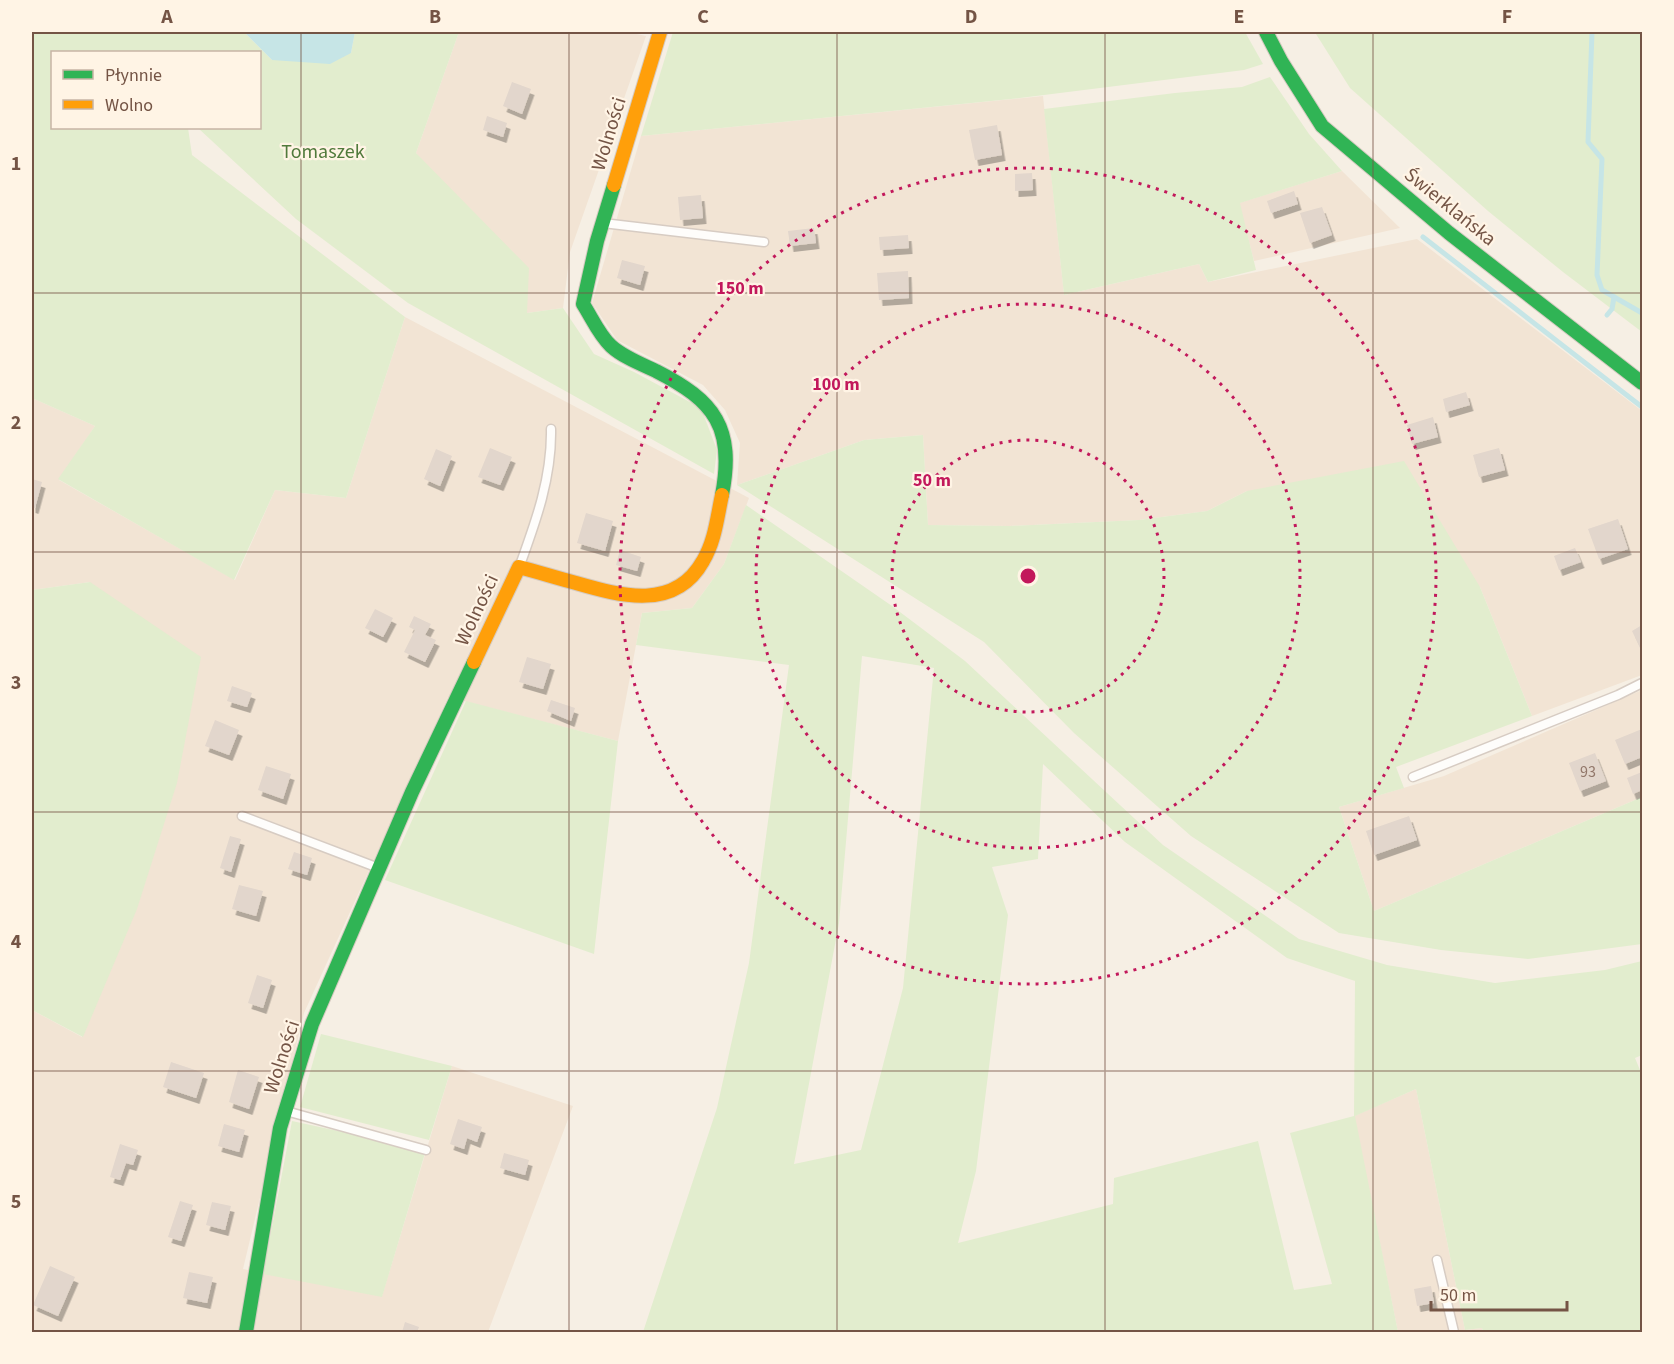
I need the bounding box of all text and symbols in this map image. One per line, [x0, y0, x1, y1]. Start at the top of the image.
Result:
text: A [160, 3, 173, 31]
text: B [429, 3, 441, 31]
text: C [697, 3, 709, 31]
text: D [965, 3, 977, 31]
text: E [1234, 3, 1244, 31]
text: F [1502, 3, 1512, 31]
legend [51, 51, 261, 129]
text: Płynnie [105, 63, 162, 88]
text: Wolno [105, 93, 153, 118]
street label: Wolności [585, 94, 633, 174]
park label: Tomaszek [281, 138, 365, 166]
text: 1 [11, 150, 21, 178]
street label: Świerklańska [1398, 161, 1502, 253]
text: 150 m [716, 276, 764, 301]
text: 100 m [812, 372, 860, 397]
text: 2 [11, 409, 21, 437]
text: 50 m [913, 468, 951, 493]
centre of rings [1018, 566, 1038, 586]
street label: Wolności [448, 570, 506, 650]
text: 3 [11, 669, 21, 697]
house number: 93 [1580, 761, 1596, 783]
text: 4 [11, 928, 22, 956]
street label: Wolności [257, 1017, 307, 1097]
text: 5 [11, 1188, 21, 1216]
scale bar [1431, 1274, 1568, 1312]
text: 50 m [1440, 1283, 1476, 1308]

